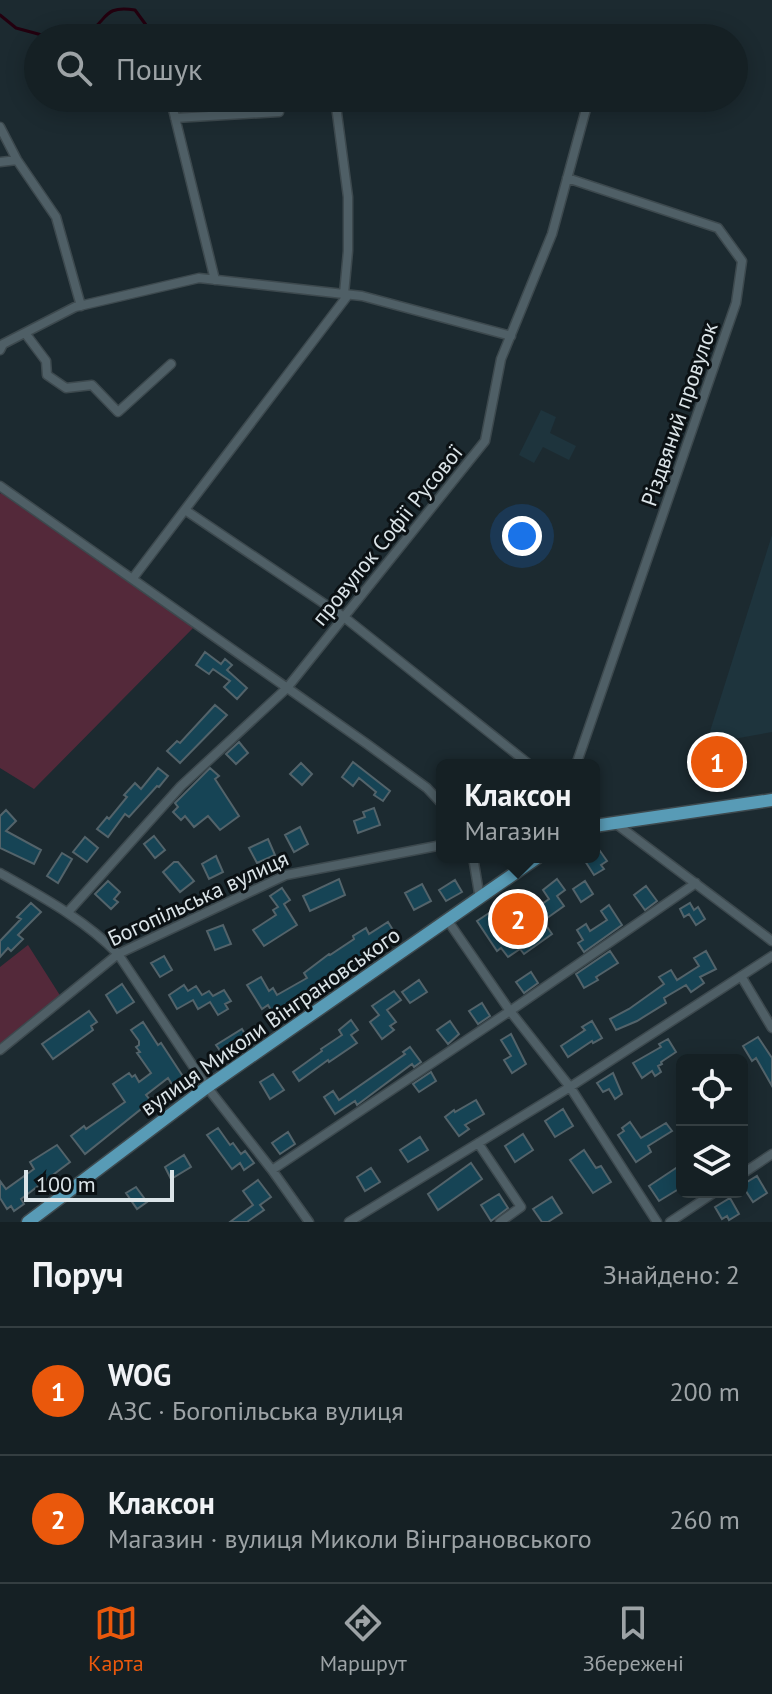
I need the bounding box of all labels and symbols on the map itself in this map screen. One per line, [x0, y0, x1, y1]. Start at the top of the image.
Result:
street label: Різдвяний провулок [634, 318, 724, 510]
street label: провулок Софії Русової [305, 439, 469, 631]
your location [502, 516, 542, 556]
pin: 1 [691, 732, 743, 792]
street label: Богопільська вулиця [103, 844, 293, 952]
pin: 2 [492, 889, 544, 949]
street label: вулиця Миколи Вінграновського [135, 920, 405, 1122]
scale bar [24, 1166, 174, 1202]

